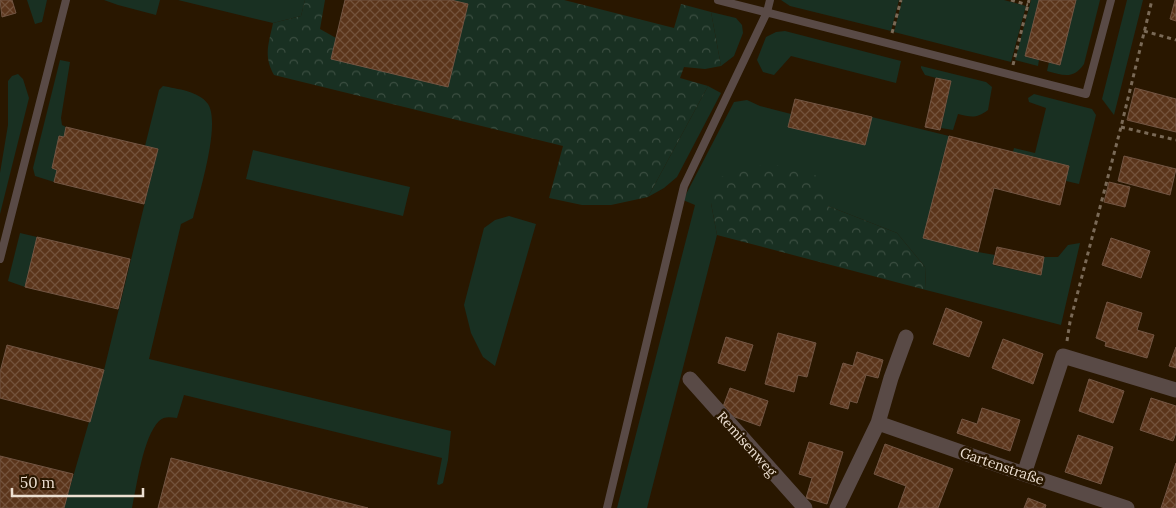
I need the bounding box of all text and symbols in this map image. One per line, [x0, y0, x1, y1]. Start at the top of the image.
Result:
street label: Remisenweg [713, 408, 781, 480]
street label: Gartenstraße [958, 443, 1047, 489]
scale bar [12, 466, 144, 498]
text: 50 m [20, 473, 55, 492]

